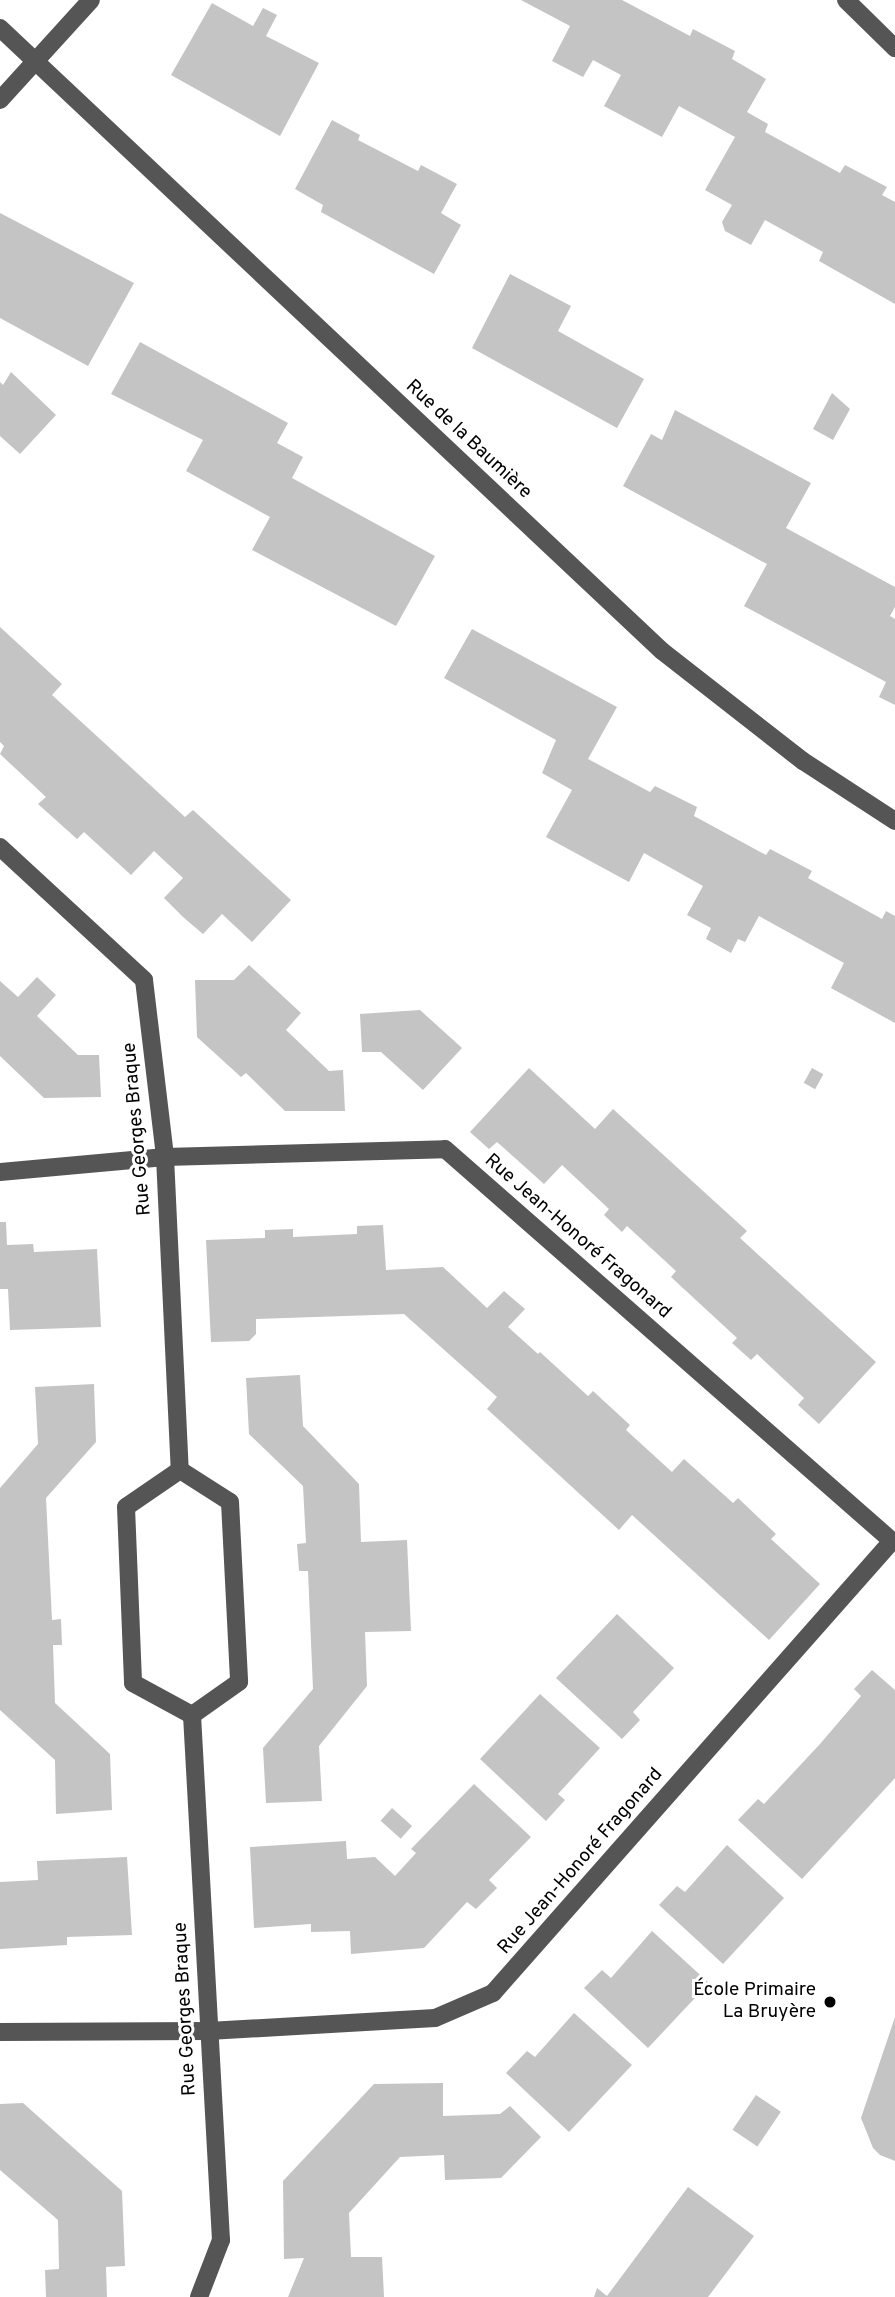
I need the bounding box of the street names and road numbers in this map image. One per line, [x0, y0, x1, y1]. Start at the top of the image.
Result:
street label: Rue de la Baumière [400, 376, 536, 504]
street label: Rue Georges Braque [119, 1041, 157, 1217]
street label: Rue Jean-Honoré Fragonard [479, 1150, 675, 1324]
street label: Rue Jean-Honoré Fragonard [494, 1764, 668, 1960]
street label: Rue Georges Braque [170, 1922, 202, 2096]

